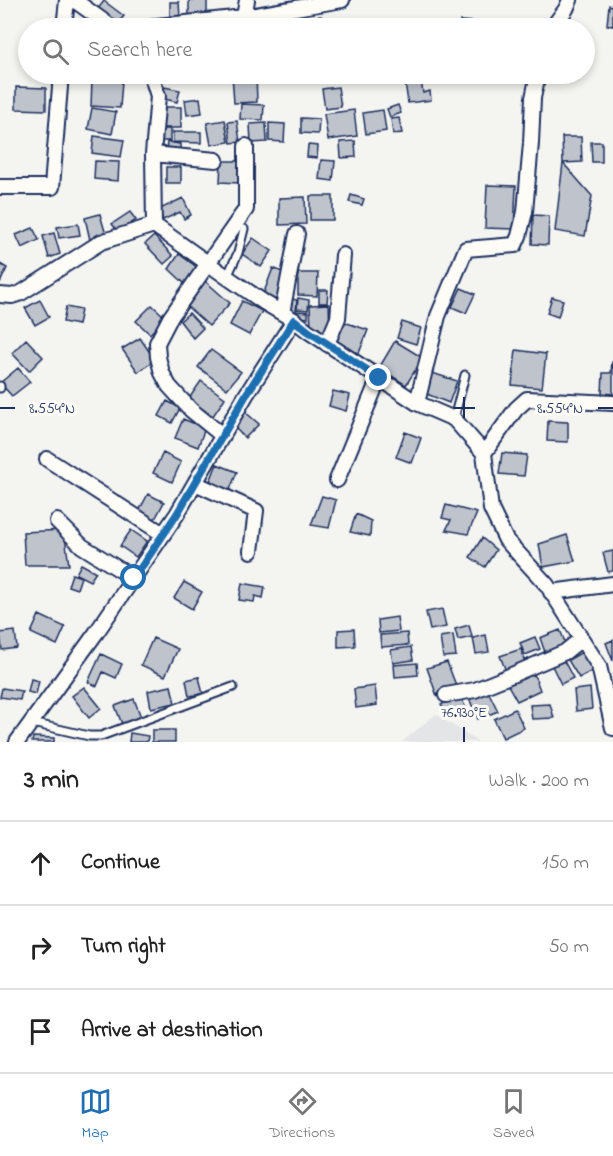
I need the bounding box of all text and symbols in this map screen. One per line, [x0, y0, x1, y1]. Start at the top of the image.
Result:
search box [18, 18, 595, 84]
icon: search [39, 35, 72, 68]
text: Search here [87, 35, 192, 67]
route end [365, 364, 391, 390]
text: 8.554°N [29, 398, 75, 420]
text: 8.554°N [537, 398, 583, 420]
route start [120, 564, 146, 590]
text: 76.930°E [441, 702, 487, 724]
text: 3 min [24, 762, 79, 800]
text: Walk · 200 m [489, 767, 589, 796]
icon: ahead [24, 847, 57, 880]
text: Continue [81, 847, 160, 879]
text: 150 m [542, 849, 589, 878]
icon: right [24, 931, 57, 964]
text: Turn right [81, 931, 166, 963]
text: 50 m [548, 933, 589, 962]
icon: arrive [24, 1015, 57, 1048]
text: Arrive at destination [81, 1015, 263, 1047]
tab: Map [79, 1085, 112, 1145]
tab: Directions [269, 1085, 335, 1145]
tab: Saved [493, 1085, 534, 1145]

